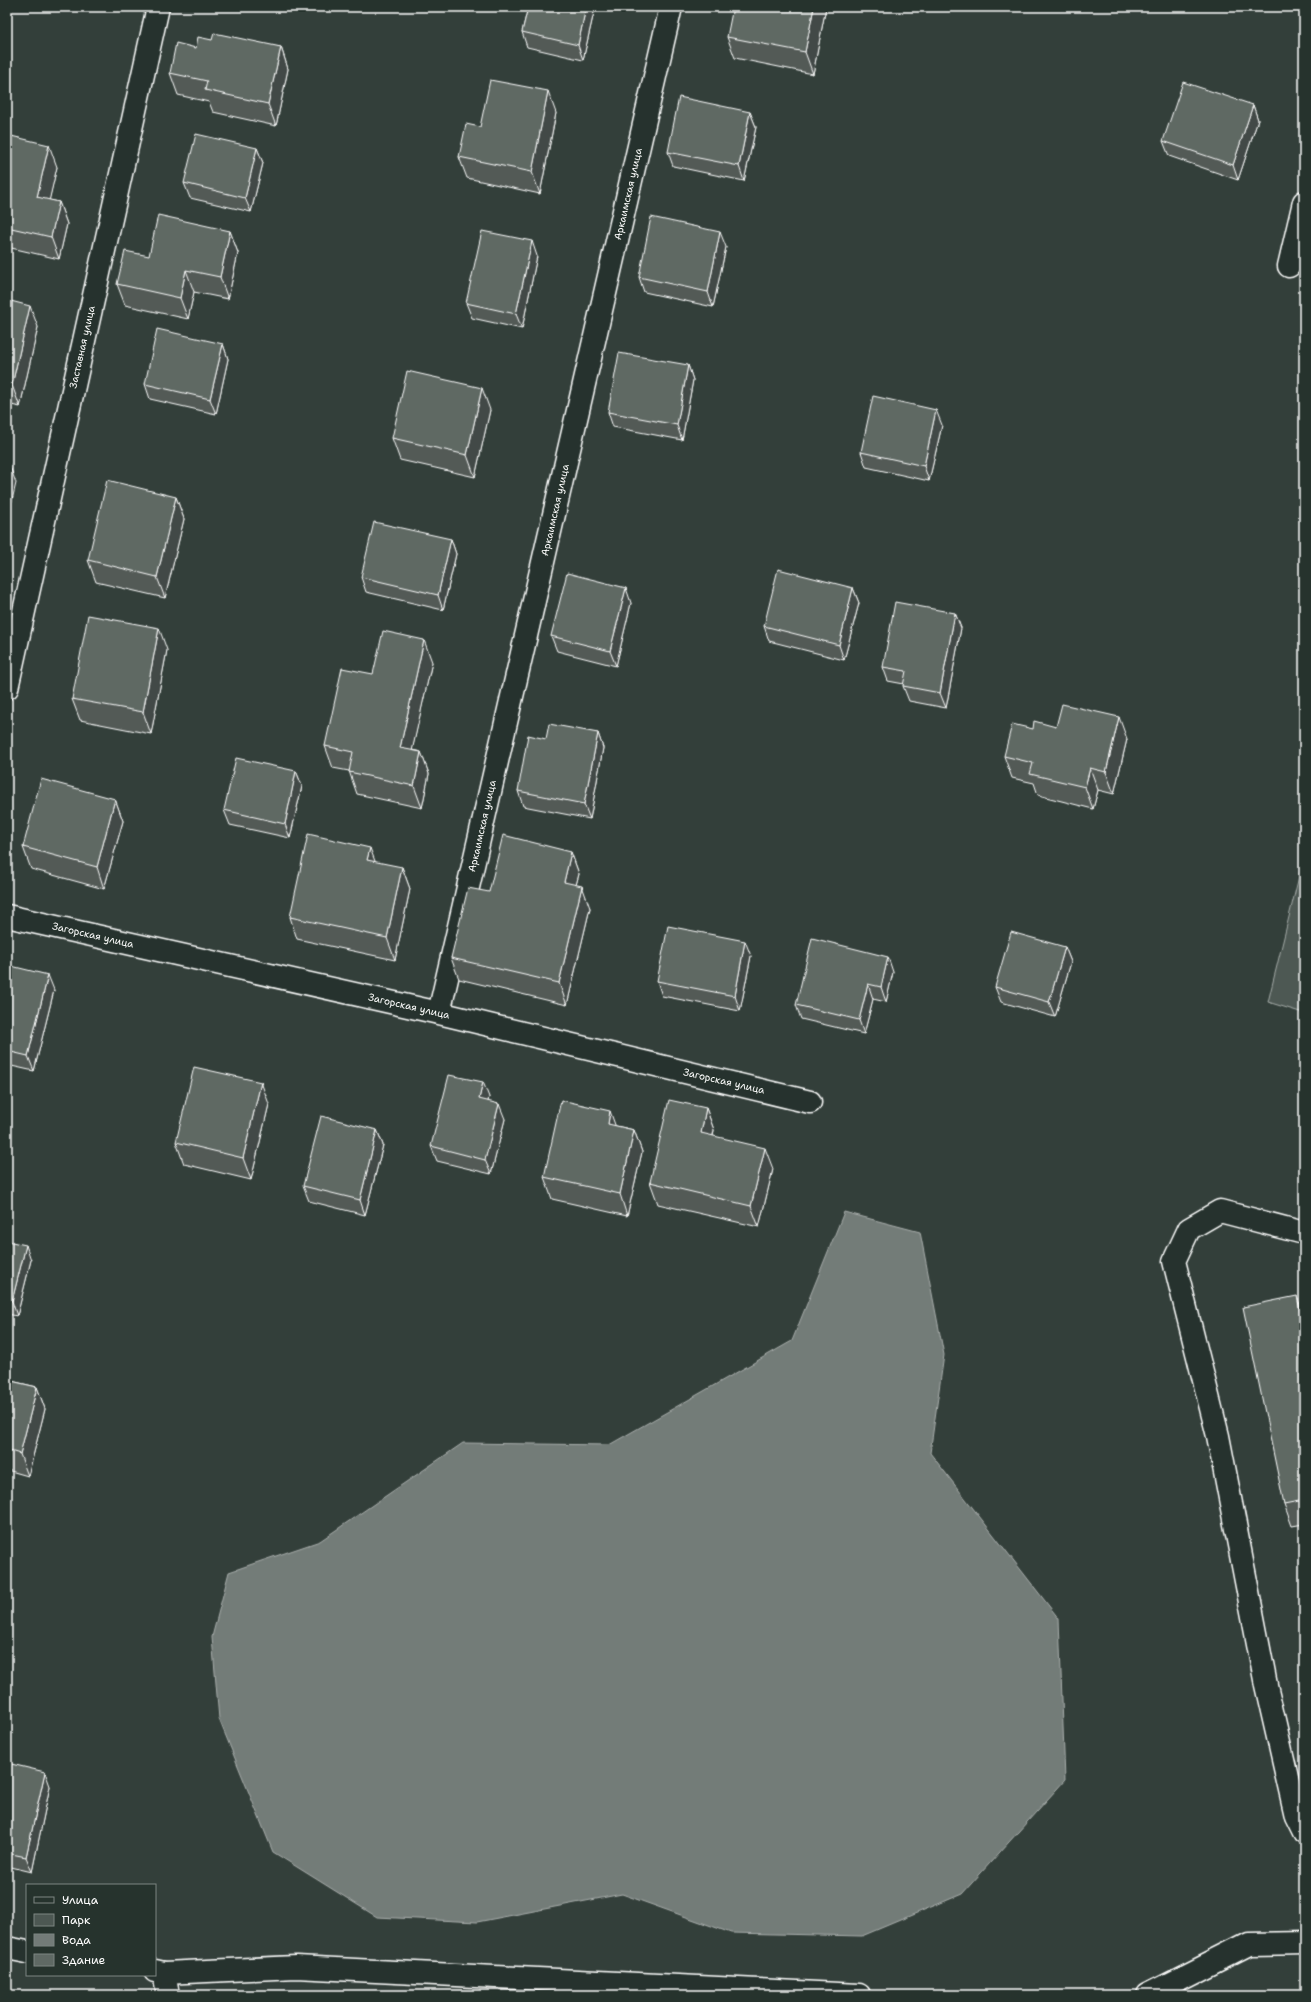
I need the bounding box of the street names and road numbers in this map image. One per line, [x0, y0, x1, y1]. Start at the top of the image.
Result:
street label: Аркаимская улица [611, 146, 645, 241]
street label: Заставная улица [66, 304, 98, 390]
street label: Аркаимская улица [538, 462, 572, 557]
street label: Аркаимская улица [465, 778, 499, 873]
street label: Загорская улица [51, 919, 136, 951]
street label: Загорская улица [367, 990, 452, 1022]
street label: Загорская улица [682, 1065, 767, 1097]

